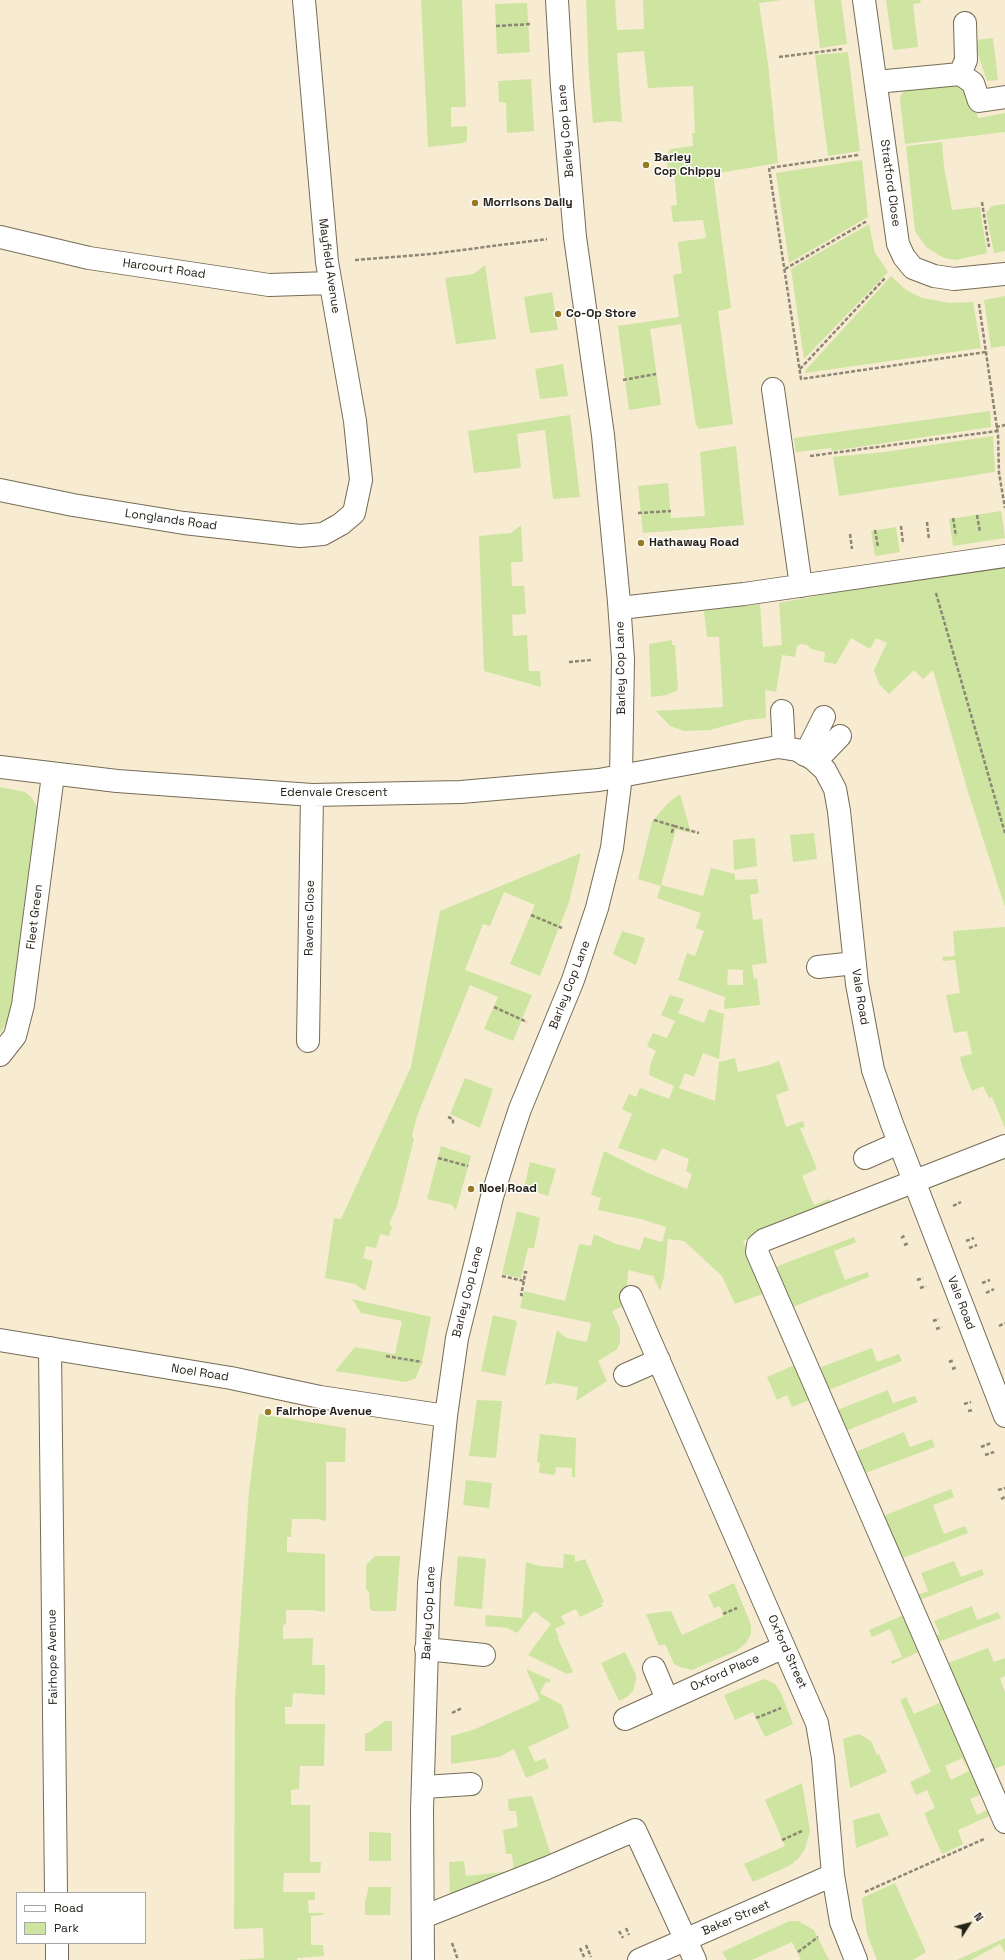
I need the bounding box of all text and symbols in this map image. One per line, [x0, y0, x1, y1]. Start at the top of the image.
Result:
street label: Barley Cop Lane [555, 84, 577, 178]
street label: Stratford Close [877, 138, 903, 228]
place label: Barley Cop Chippy [654, 151, 721, 179]
marker: Barley Cop Chippy [641, 160, 651, 170]
place label: Morrisons Daily [483, 196, 573, 210]
marker: Morrisons Daily [470, 198, 480, 208]
street label: Mayfield Avenue [315, 218, 343, 314]
street label: Harcourt Road [122, 256, 206, 282]
place label: Co-Op Store [566, 307, 636, 321]
marker: Co-Op Store [553, 309, 563, 319]
street label: Longlands Road [124, 506, 218, 534]
place label: Hathaway Road [649, 536, 739, 550]
marker: Hathaway Road [636, 538, 646, 548]
street label: Barley Cop Lane [613, 621, 629, 715]
street label: Edenvale Crescent [280, 786, 388, 800]
street label: Ravens Close [302, 880, 318, 956]
street label: Fleet Green [24, 883, 46, 951]
street label: Barley Cop Lane [546, 939, 594, 1031]
street label: Vale Road [848, 968, 872, 1026]
place label: Noel Road [479, 1182, 537, 1196]
marker: Noel Road [466, 1184, 476, 1194]
street label: Barley Cop Lane [450, 1245, 486, 1339]
street label: Vale Road [944, 1274, 978, 1332]
street label: Noel Road [170, 1361, 230, 1385]
place label: Fairhope Avenue [276, 1405, 372, 1419]
marker: Fairhope Avenue [263, 1407, 273, 1417]
street label: Barley Cop Lane [419, 1566, 439, 1660]
street label: Fairhope Avenue [45, 1609, 61, 1705]
street label: Oxford Street [764, 1613, 810, 1691]
street label: Oxford Place [688, 1651, 762, 1695]
legend [16, 1892, 146, 1944]
street label: Baker Street [700, 1897, 772, 1939]
text: Road [54, 1900, 83, 1916]
north arrow [949, 1904, 989, 1944]
text: N [971, 1910, 987, 1924]
text: Park [54, 1920, 79, 1936]

